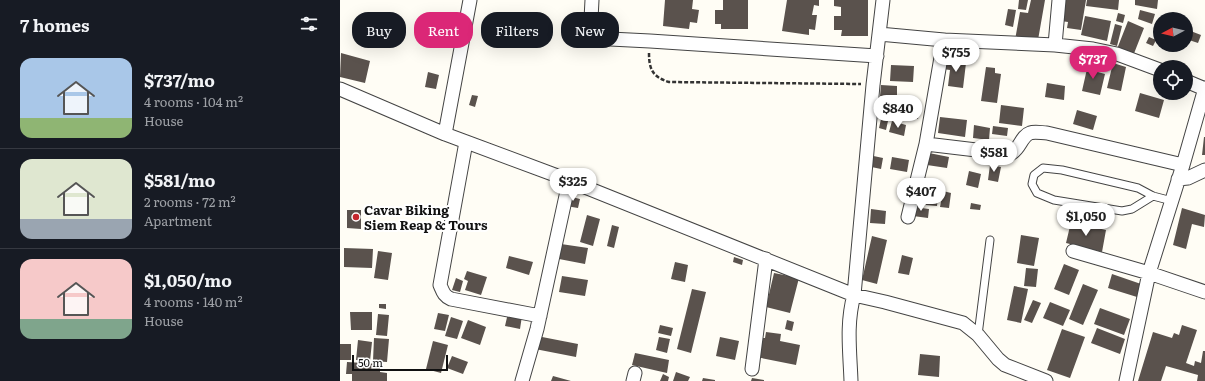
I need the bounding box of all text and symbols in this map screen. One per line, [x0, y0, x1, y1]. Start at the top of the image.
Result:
text: 7 homes [20, 12, 90, 37]
chip: Buy [352, 12, 406, 48]
chip: Rent [414, 12, 473, 48]
chip: Filters [481, 12, 553, 48]
chip: New [561, 12, 619, 48]
north arrow [1153, 12, 1193, 52]
map controls [1153, 12, 1193, 100]
icon: filters [298, 13, 320, 35]
pin: $755 [932, 39, 980, 73]
text: $755 [942, 42, 970, 61]
pin: $737 [1069, 46, 1117, 80]
text: $737 [1079, 49, 1107, 68]
button: locate [1153, 60, 1193, 100]
text: $737/mo [144, 67, 215, 92]
icon: home [52, 74, 100, 122]
text: 4 rooms · 104 m² [144, 92, 243, 111]
pin: $840 [874, 95, 922, 129]
text: $840 [882, 98, 914, 117]
text: House [144, 111, 183, 130]
pin: $581 [970, 139, 1018, 173]
text: $581 [980, 142, 1008, 161]
text: $581/mo [144, 167, 215, 192]
pin: $325 [549, 168, 597, 202]
text: $325 [559, 171, 587, 190]
icon: home [52, 175, 100, 223]
pin: $407 [897, 178, 945, 212]
text: $407 [906, 181, 936, 200]
text: 2 rooms · 72 m² [144, 192, 236, 211]
place label: Cavar Biking Siem Reap & Tours [364, 200, 488, 234]
pin: $1,050 [1053, 203, 1119, 237]
text: $1,050 [1066, 206, 1106, 225]
text: Apartment [144, 211, 212, 230]
marker: Cavar Biking Siem Reap & Tours [351, 212, 361, 222]
text: $1,050/mo [144, 267, 232, 292]
icon: home [52, 275, 100, 323]
text: 4 rooms · 140 m² [144, 292, 243, 311]
text: House [144, 311, 183, 330]
scale bar [352, 353, 448, 372]
text: 50 m [358, 354, 383, 370]

